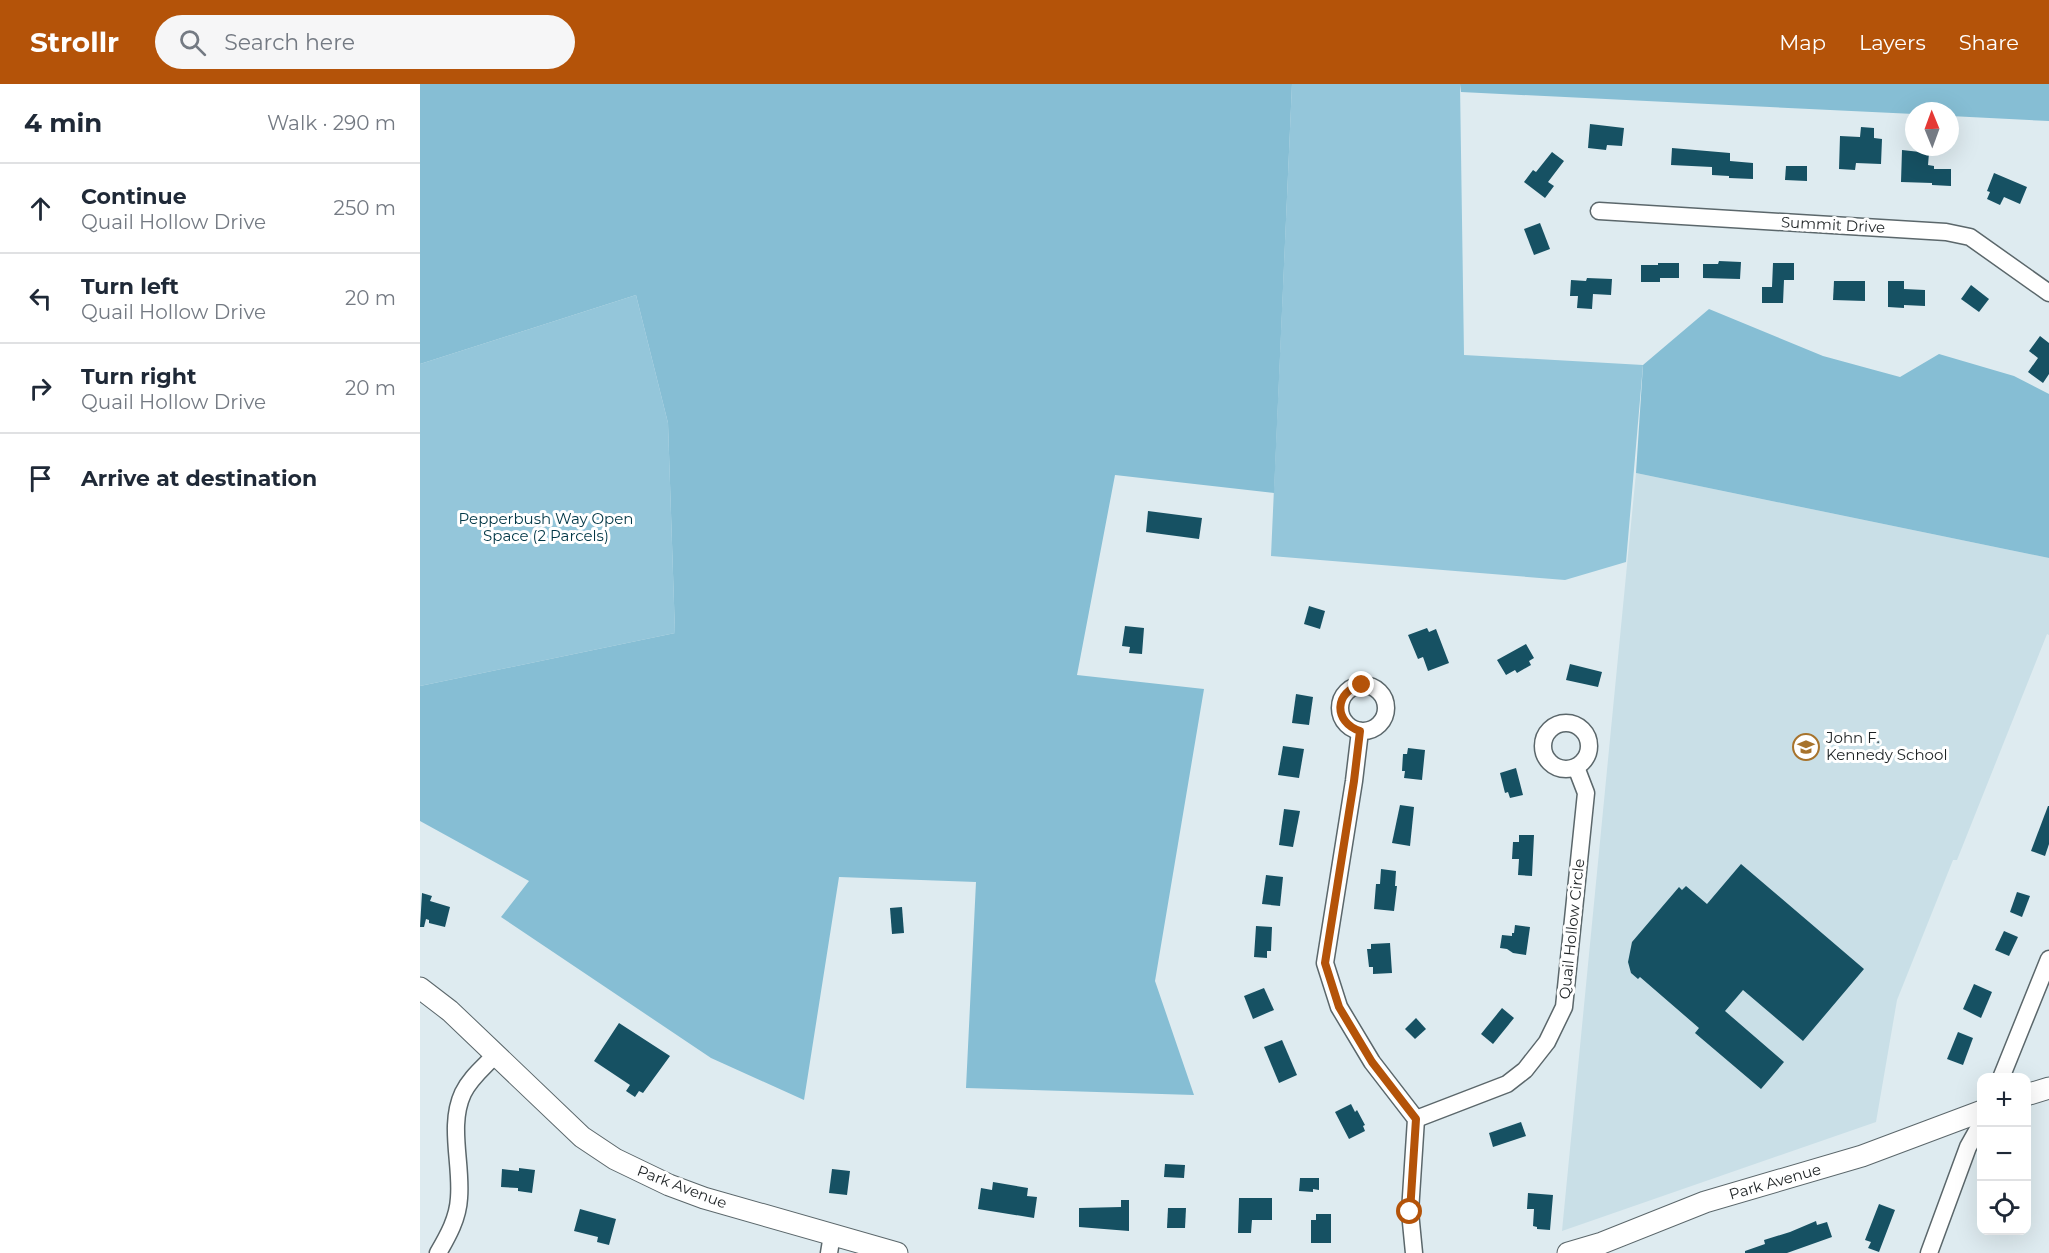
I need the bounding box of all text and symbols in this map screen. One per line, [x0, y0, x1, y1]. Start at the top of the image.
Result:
search box [155, 15, 575, 69]
text: Strollr [30, 25, 119, 59]
icon: search [176, 26, 209, 59]
text: Search here [224, 29, 355, 56]
text: Map [1779, 30, 1826, 55]
text: Layers [1859, 30, 1926, 55]
text: Share [1959, 30, 2019, 55]
north arrow [1905, 102, 1959, 156]
text: 4 min [24, 107, 102, 139]
text: Walk · 290 m [267, 111, 396, 135]
text: Continue [81, 183, 187, 210]
icon: ahead [24, 192, 57, 225]
text: 250 m [334, 196, 396, 220]
text: Quail Hollow Drive [81, 210, 266, 234]
street label: Summit Drive [1780, 212, 1886, 237]
text: Turn left [81, 273, 179, 300]
icon: left [24, 282, 57, 315]
text: 20 m [345, 286, 396, 310]
text: Quail Hollow Drive [81, 300, 266, 324]
text: Turn right [81, 363, 196, 390]
icon: right [24, 372, 57, 405]
text: 20 m [345, 376, 396, 400]
text: Quail Hollow Drive [81, 390, 266, 414]
icon: arrive [24, 462, 57, 495]
text: Arrive at destination [81, 465, 317, 492]
park label: Pepperbush Way Open Space (2 Parcels) [459, 509, 634, 545]
route end [1348, 671, 1374, 697]
place label: John F. Kennedy School [1825, 728, 1947, 764]
school or university icon: John F. Kennedy School [1791, 732, 1821, 762]
street label: Quail Hollow Circle [1555, 858, 1588, 1000]
map controls [1977, 1073, 2031, 1235]
button: + [1977, 1073, 2031, 1127]
button: − [1977, 1127, 2031, 1181]
street label: Park Avenue [1727, 1159, 1823, 1204]
street label: Park Avenue [635, 1161, 730, 1212]
button: locate [1977, 1181, 2031, 1235]
route start [1396, 1198, 1422, 1224]

